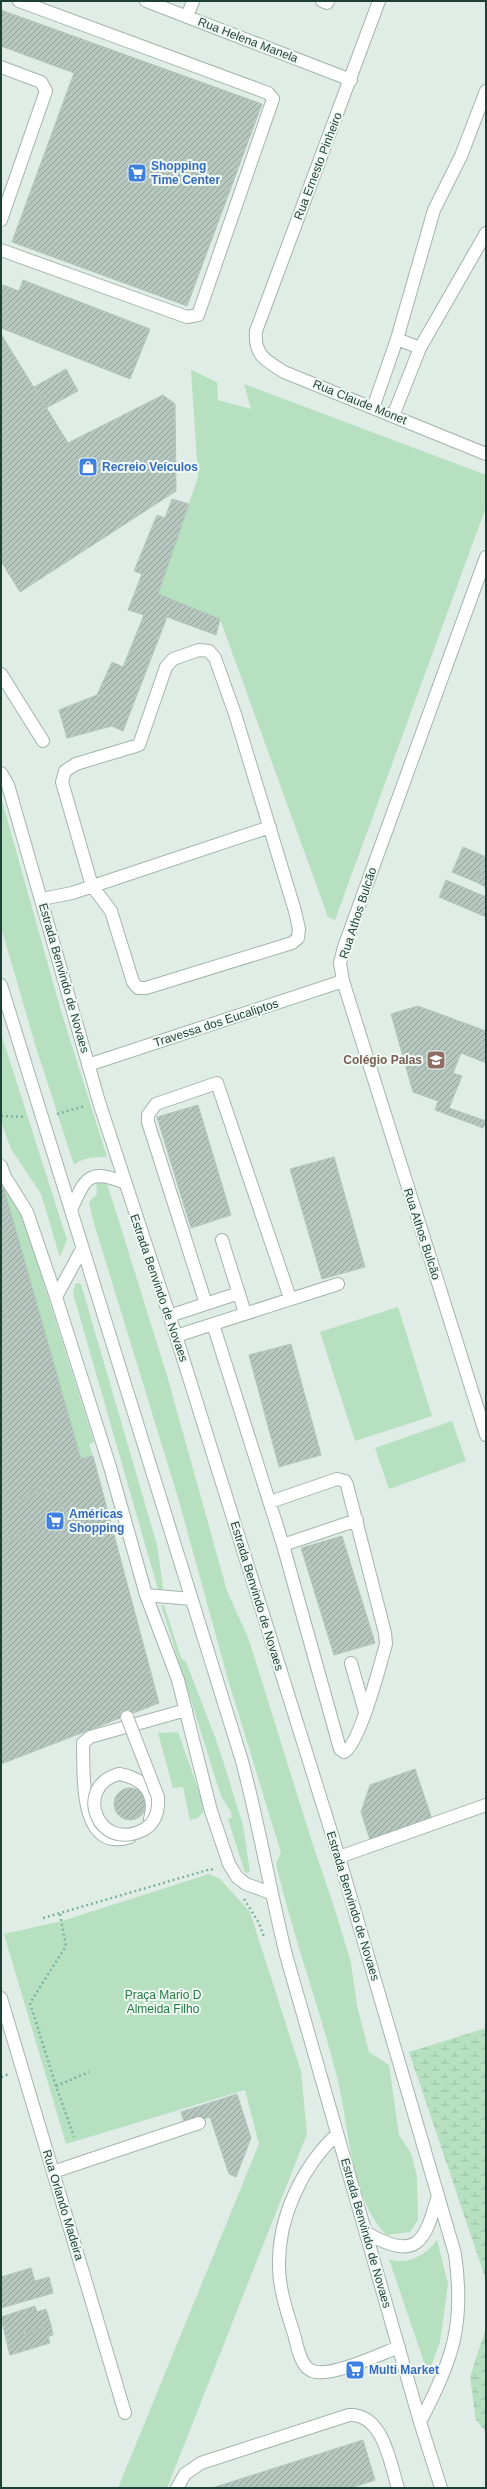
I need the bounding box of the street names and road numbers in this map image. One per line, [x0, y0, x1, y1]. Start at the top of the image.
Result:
street label: Rua Helena Manela [196, 14, 300, 66]
street label: Rua Ernesto Pinheiro [291, 110, 345, 222]
street label: Rua Claude Monet [311, 377, 410, 427]
street label: Rua Athos Bulcão [337, 865, 379, 961]
street label: Estrada Benvindo de Novaes [36, 901, 92, 1055]
street label: Travessa dos Eucaliptos [152, 996, 280, 1050]
street label: Rua Athos Bulcão [401, 1186, 443, 1282]
street label: Estrada Benvindo de Novaes [127, 1212, 191, 1364]
street label: Estrada Benvindo de Novaes [228, 1520, 286, 1672]
street label: Estrada Benvindo de Novaes [324, 1830, 382, 1982]
street label: Rua Orlando Madeira [40, 2148, 87, 2262]
street label: Estrada Benvindo de Novaes [338, 2156, 394, 2310]

